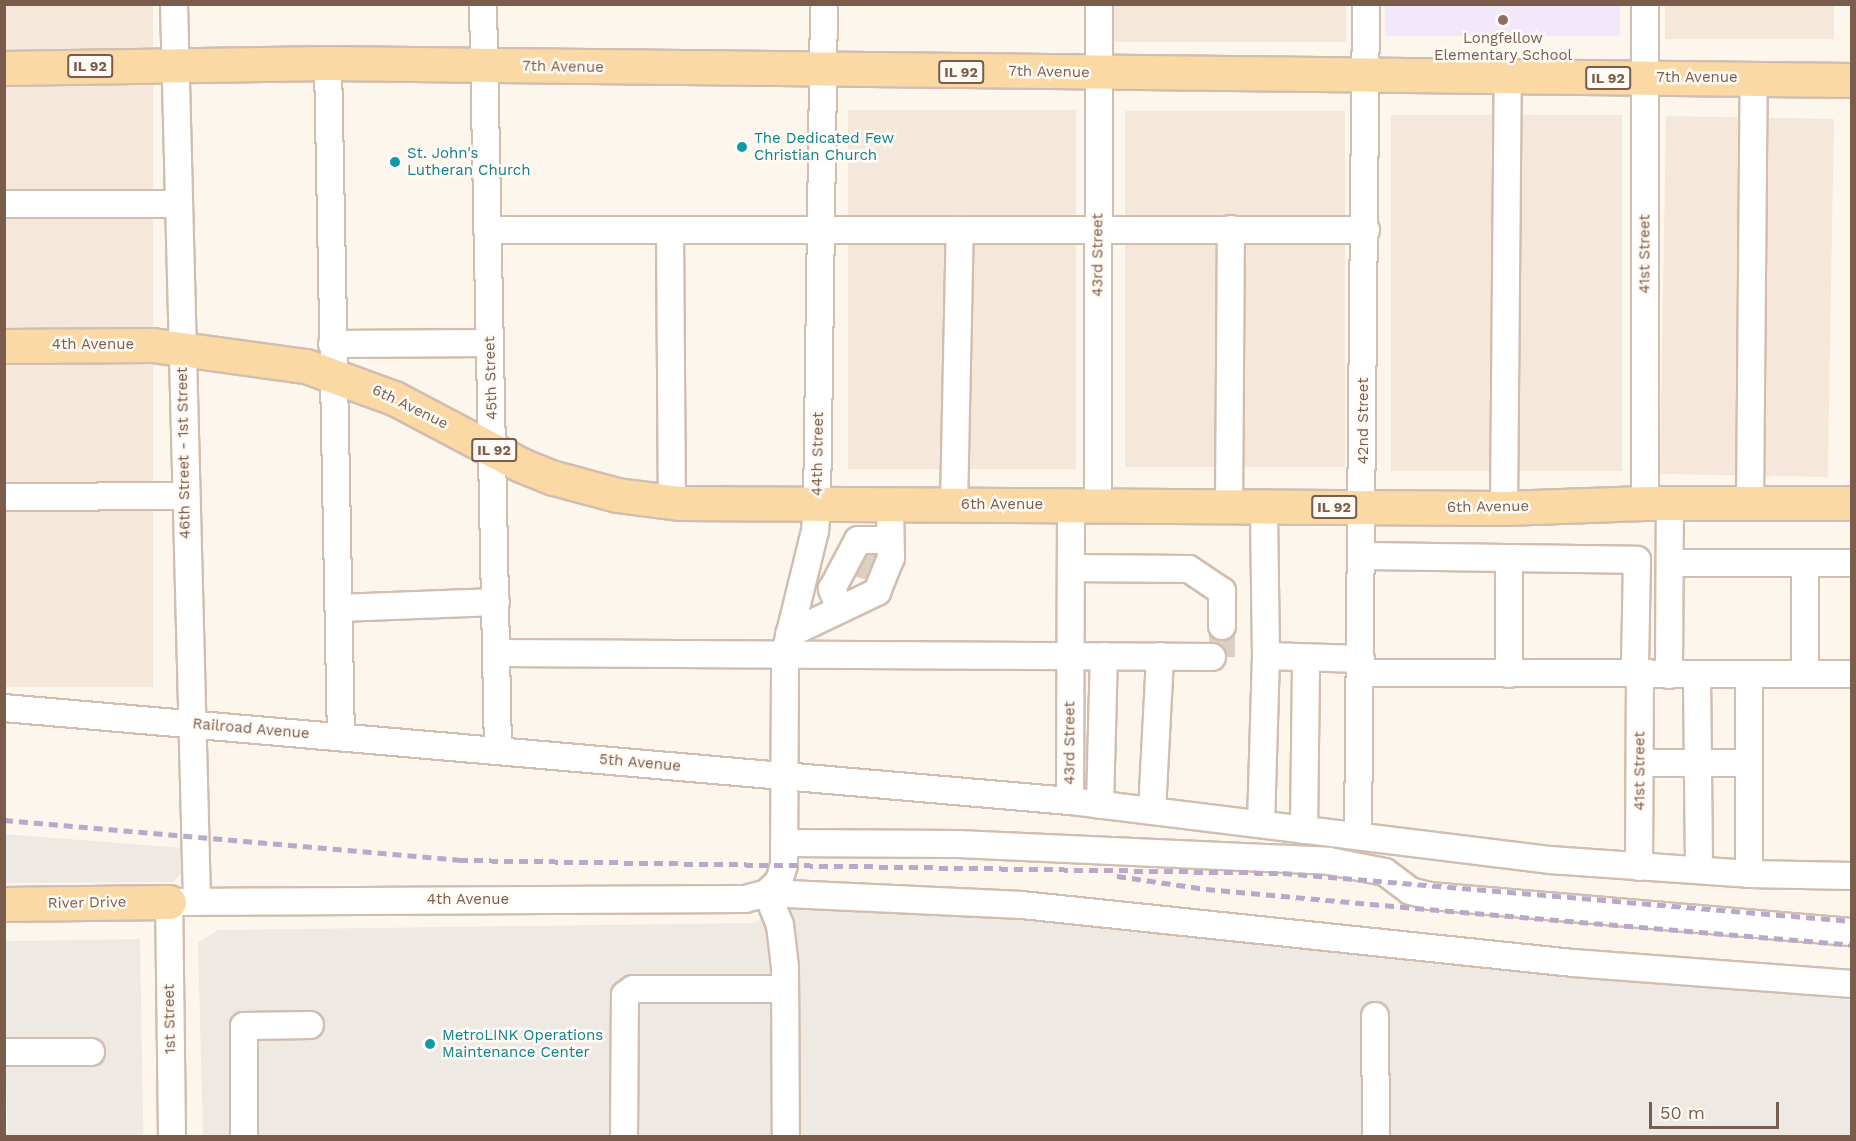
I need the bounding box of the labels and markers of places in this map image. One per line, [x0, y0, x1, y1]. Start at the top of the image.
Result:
marker: Longfellow Elementary School [1496, 13, 1510, 27]
place label: Longfellow Elementary School [1434, 29, 1572, 64]
place label: The Dedicated Few Christian Church [754, 129, 894, 164]
marker: The Dedicated Few Christian Church [735, 140, 749, 154]
place label: St. John's Lutheran Church [407, 144, 530, 179]
marker: St. John's Lutheran Church [388, 155, 402, 169]
place label: MetroLINK Operations Maintenance Center [442, 1026, 603, 1061]
marker: MetroLINK Operations Maintenance Center [423, 1037, 437, 1051]

